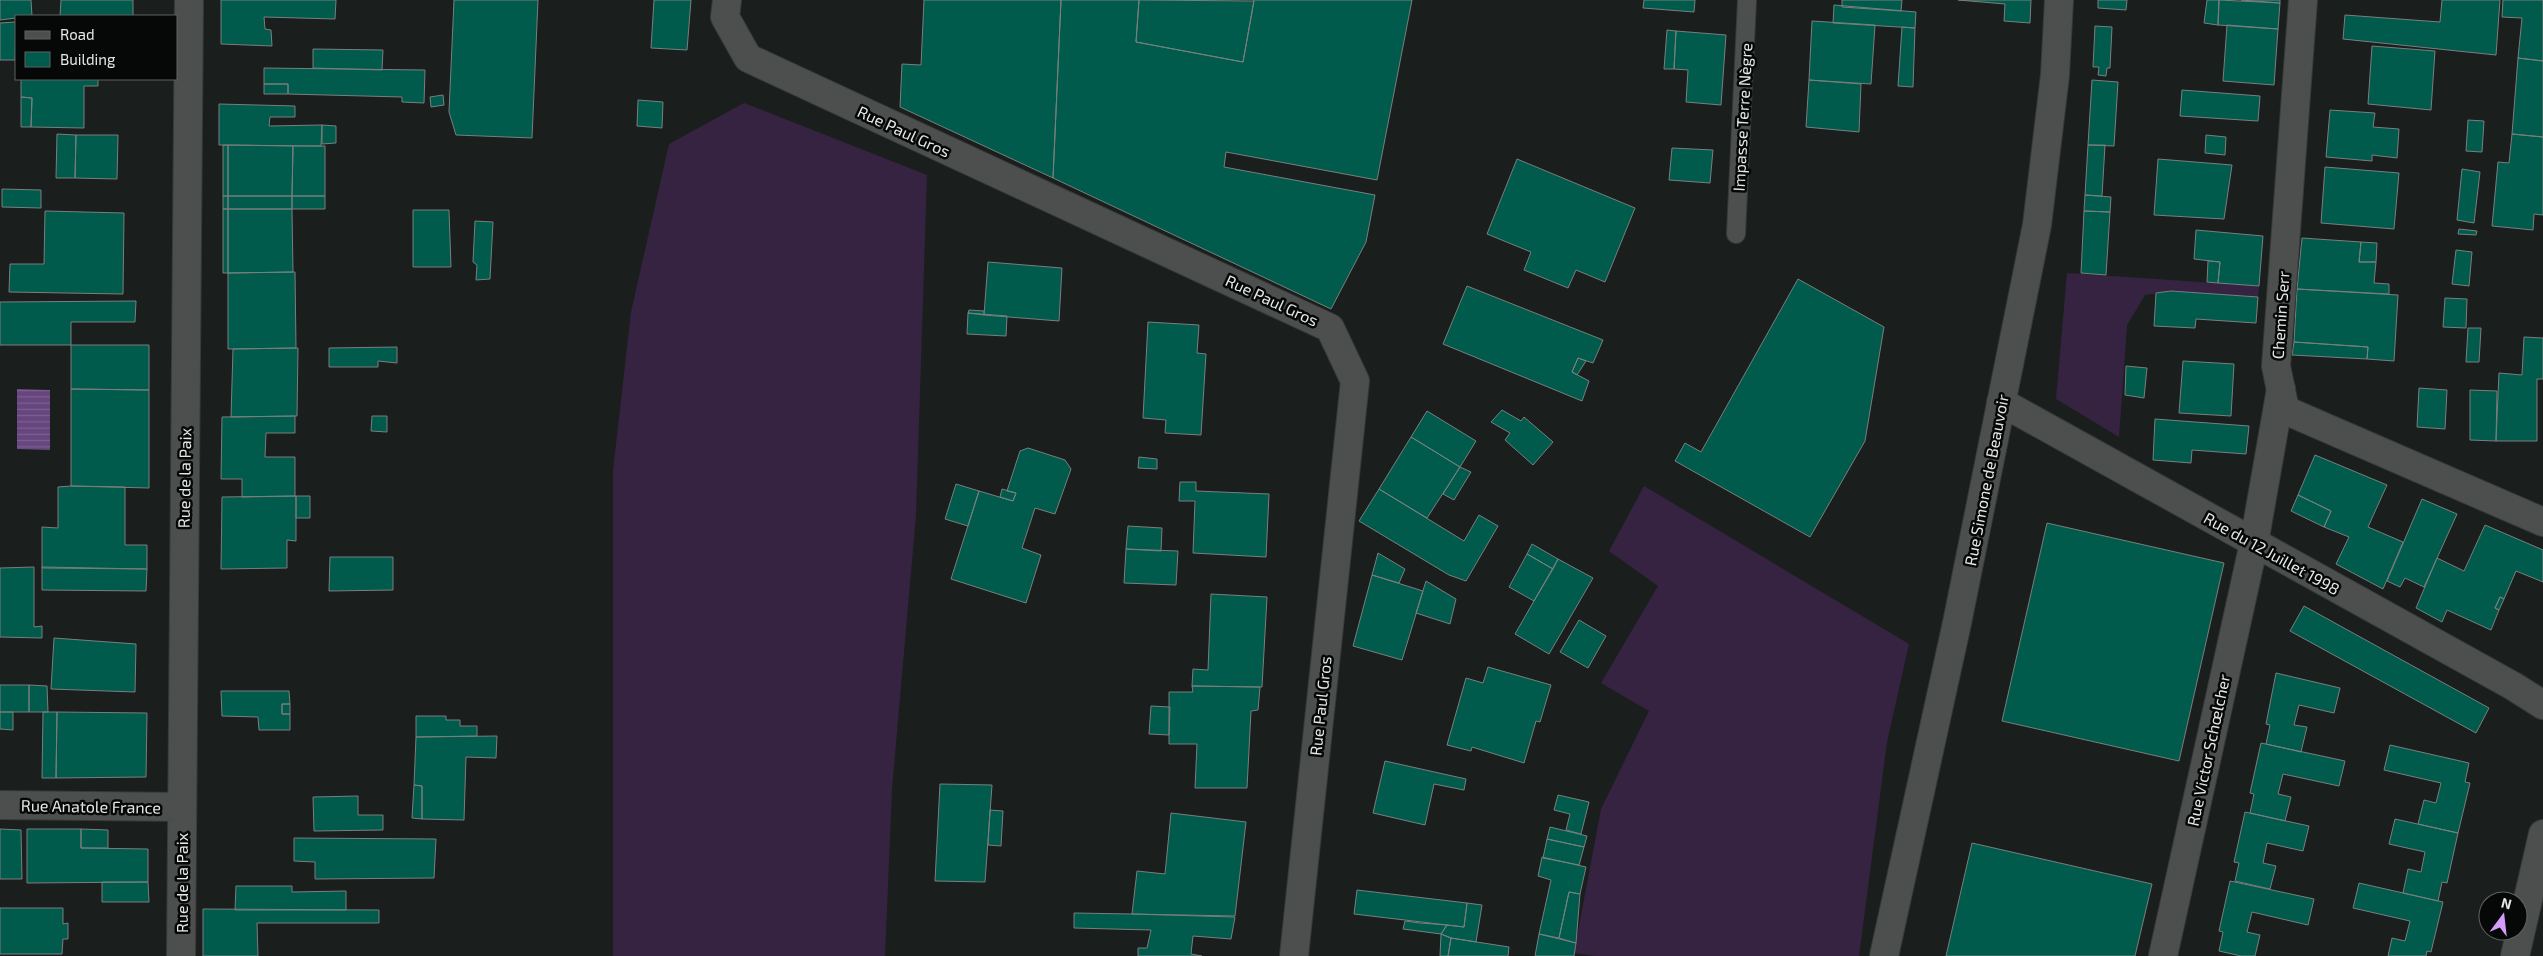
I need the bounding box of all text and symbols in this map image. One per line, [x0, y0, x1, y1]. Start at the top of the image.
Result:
legend [15, 15, 178, 80]
text: Road [60, 25, 95, 43]
street label: Impasse Terre Nègre [1729, 42, 1755, 192]
text: Building [60, 50, 116, 68]
street label: Rue Paul Gros [855, 101, 953, 161]
street label: Rue Paul Gros [1223, 270, 1321, 330]
street label: Chemin Serr [2267, 270, 2293, 360]
street label: Rue Simone de Beauvoir [1960, 392, 2012, 567]
street label: Rue de la Paix [174, 427, 194, 528]
street label: Rue du 12 Juillet 1998 [2201, 508, 2343, 598]
street label: Rue Paul Gros [1305, 655, 1335, 757]
street label: Rue Victor Schœlcher [2183, 672, 2233, 828]
street label: Rue Anatole France [21, 795, 161, 817]
street label: Rue de la Paix [172, 832, 191, 933]
north arrow [2478, 891, 2528, 941]
text: N [2499, 893, 2514, 912]

